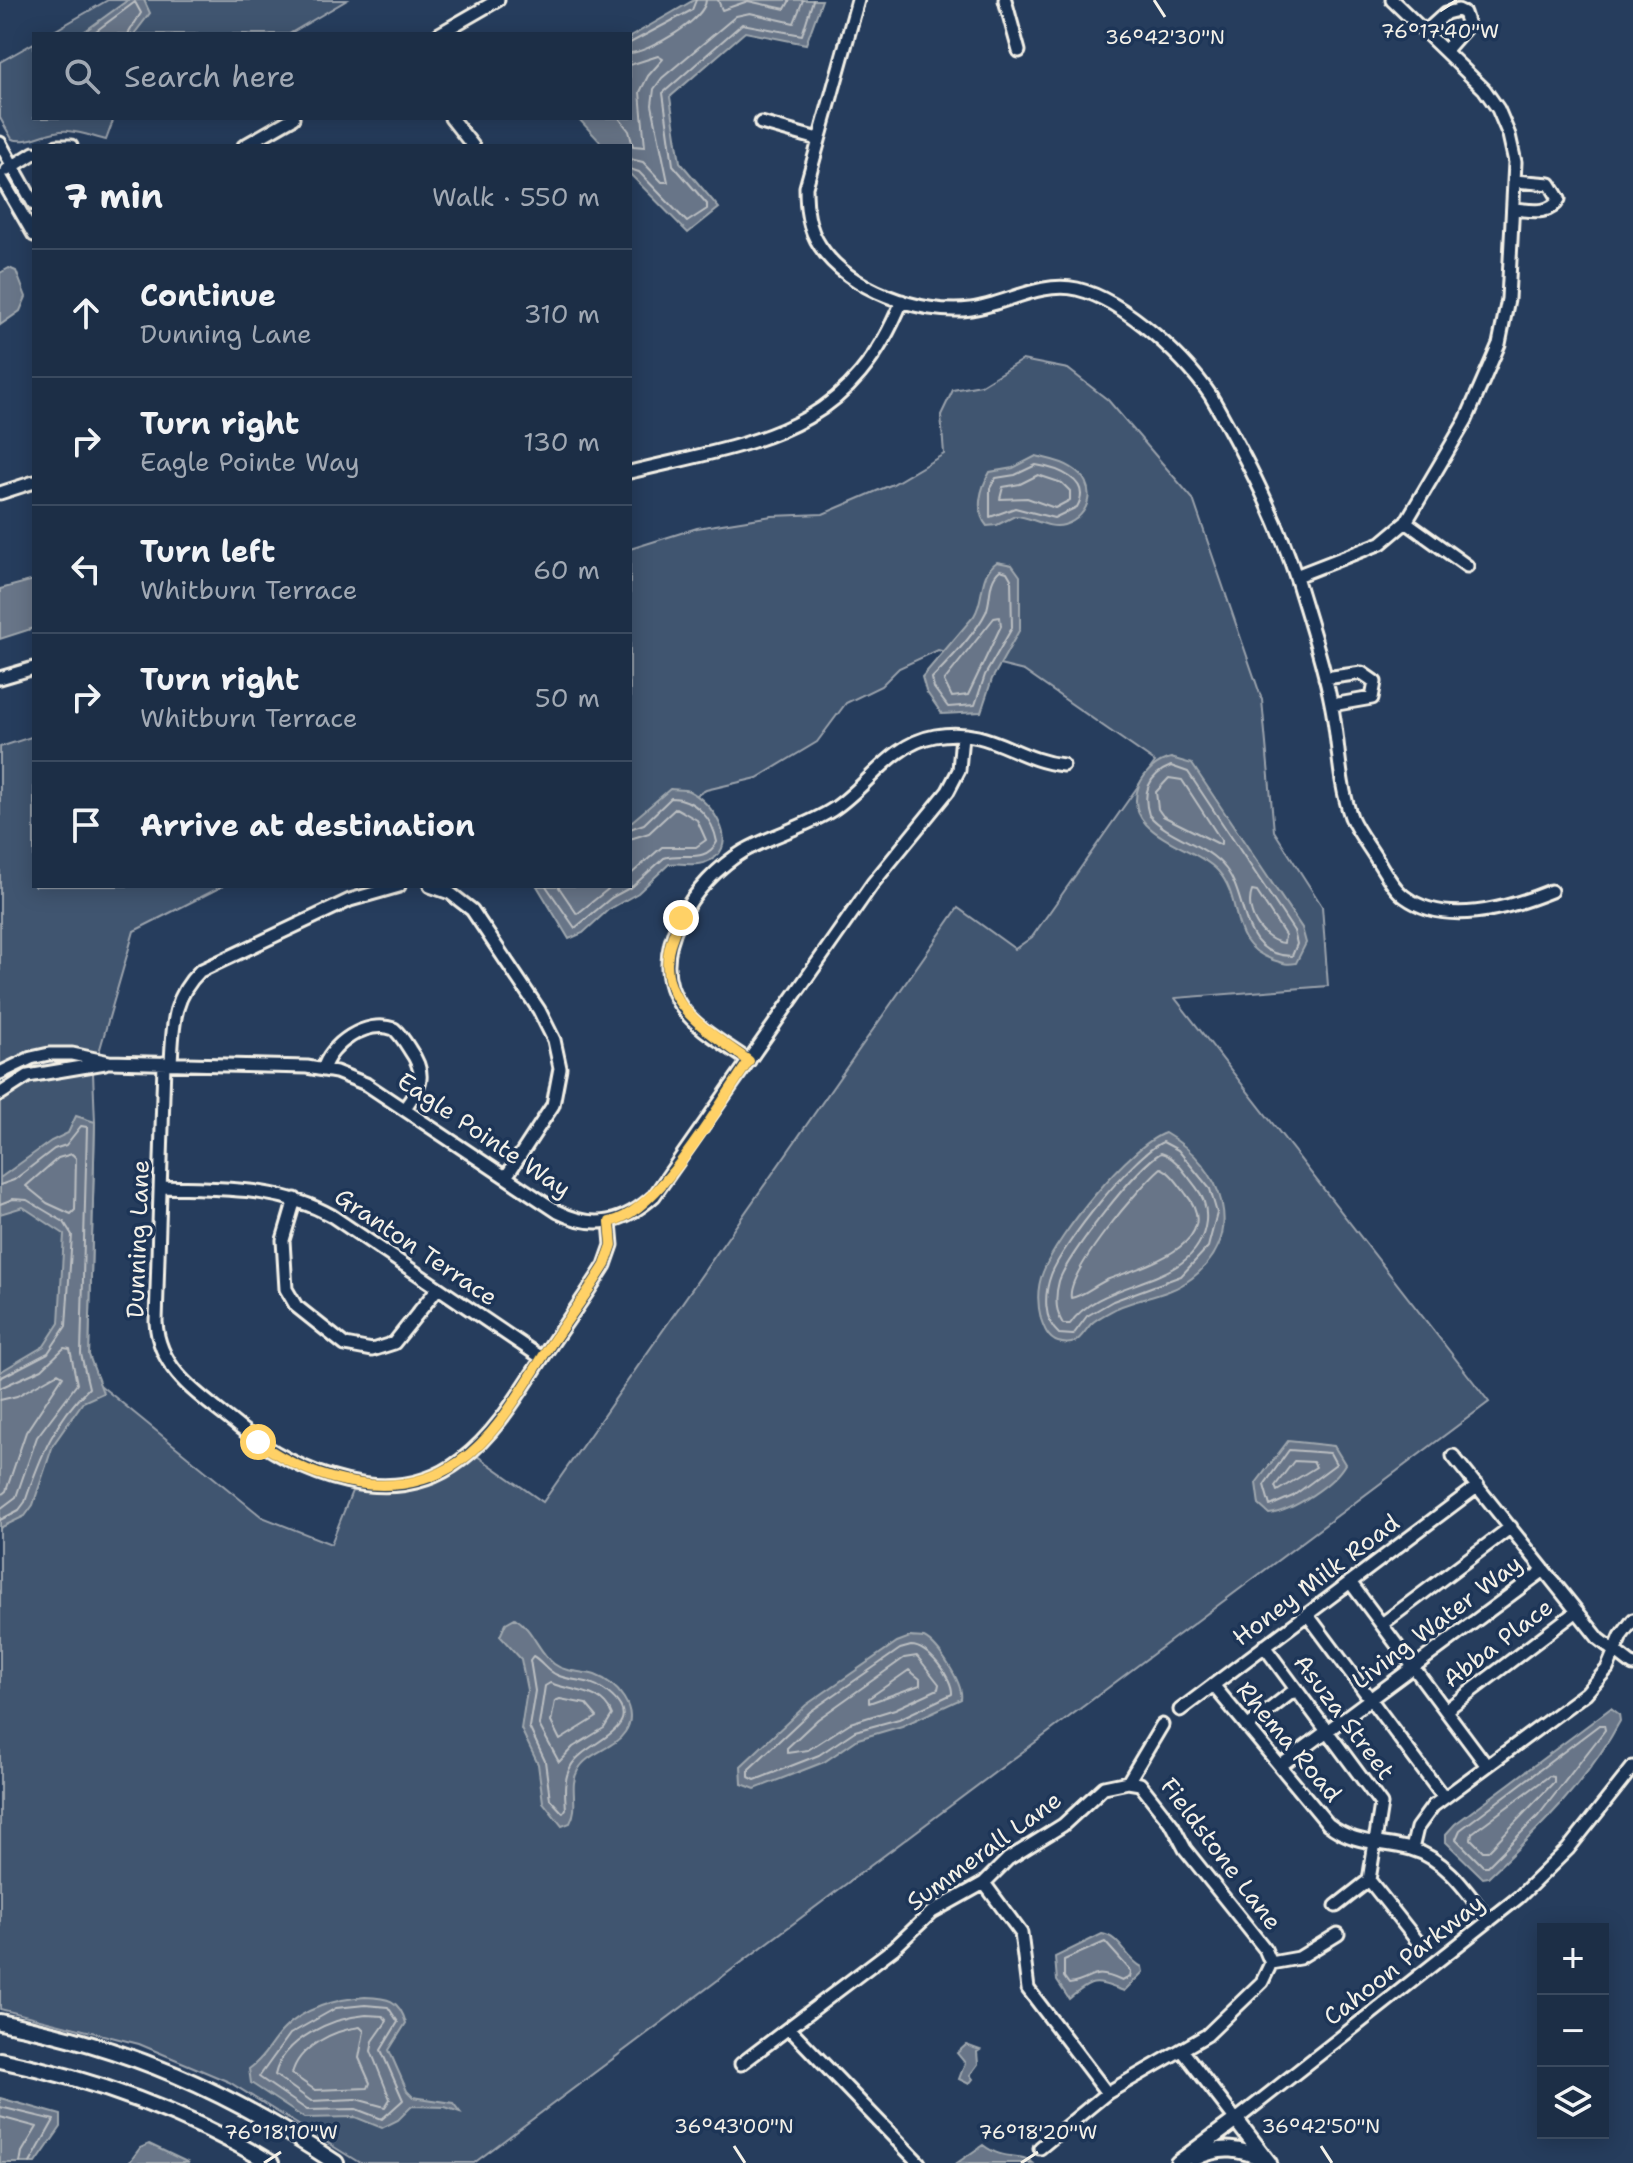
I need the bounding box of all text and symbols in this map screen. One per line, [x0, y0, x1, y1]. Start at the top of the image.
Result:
text: 76°17'40"W [1381, 18, 1499, 44]
text: 36°42'30"N [1105, 24, 1225, 50]
search box [32, 32, 632, 120]
icon: search [60, 54, 104, 98]
text: Search here [124, 56, 295, 97]
text: 7 min [64, 173, 163, 219]
text: Walk · 550 m [432, 179, 600, 214]
text: Continue [140, 275, 276, 316]
icon: ahead [64, 291, 108, 335]
text: 310 m [524, 296, 600, 331]
text: Dunning Lane [140, 316, 312, 351]
text: Turn right [140, 403, 299, 444]
icon: right [64, 419, 108, 463]
text: 130 m [523, 424, 600, 459]
text: Eagle Pointe Way [140, 444, 360, 479]
text: Turn left [140, 531, 275, 572]
icon: left [64, 547, 108, 591]
text: 60 m [533, 552, 600, 587]
text: Whitburn Terrace [140, 572, 358, 607]
text: Turn right [140, 659, 299, 700]
icon: right [64, 675, 108, 719]
text: 50 m [535, 680, 600, 715]
text: Whitburn Terrace [140, 700, 358, 735]
icon: arrive [64, 803, 108, 847]
text: Arrive at destination [140, 805, 475, 846]
route end [663, 900, 699, 936]
street label: Eagle Pointe Way [391, 1065, 577, 1205]
street label: Dunning Lane [119, 1159, 157, 1319]
street label: Granton Terrace [328, 1181, 504, 1313]
route start [240, 1424, 276, 1460]
street label: Honey Milk Road [1226, 1507, 1406, 1653]
street label: Living Water Way [1345, 1547, 1529, 1697]
street label: Abba Place [1437, 1591, 1559, 1695]
street label: Asuza Street [1286, 1648, 1402, 1786]
street label: Rhema Road [1229, 1675, 1349, 1809]
street label: Fieldstone Lane [1153, 1771, 1289, 1937]
street label: Summerall Lane [900, 1784, 1068, 1918]
street label: Cahoon Parkway [1317, 1887, 1491, 2033]
map controls [1537, 1923, 1609, 2139]
button: + [1537, 1923, 1609, 1995]
button: − [1537, 1995, 1609, 2067]
button: layers [1537, 2067, 1609, 2139]
text: 36°43'00"N [674, 2113, 794, 2139]
text: 36°42'50"N [1262, 2113, 1380, 2139]
text: 76°18'10"W [224, 2119, 338, 2145]
text: 76°18'20"W [979, 2119, 1098, 2145]

